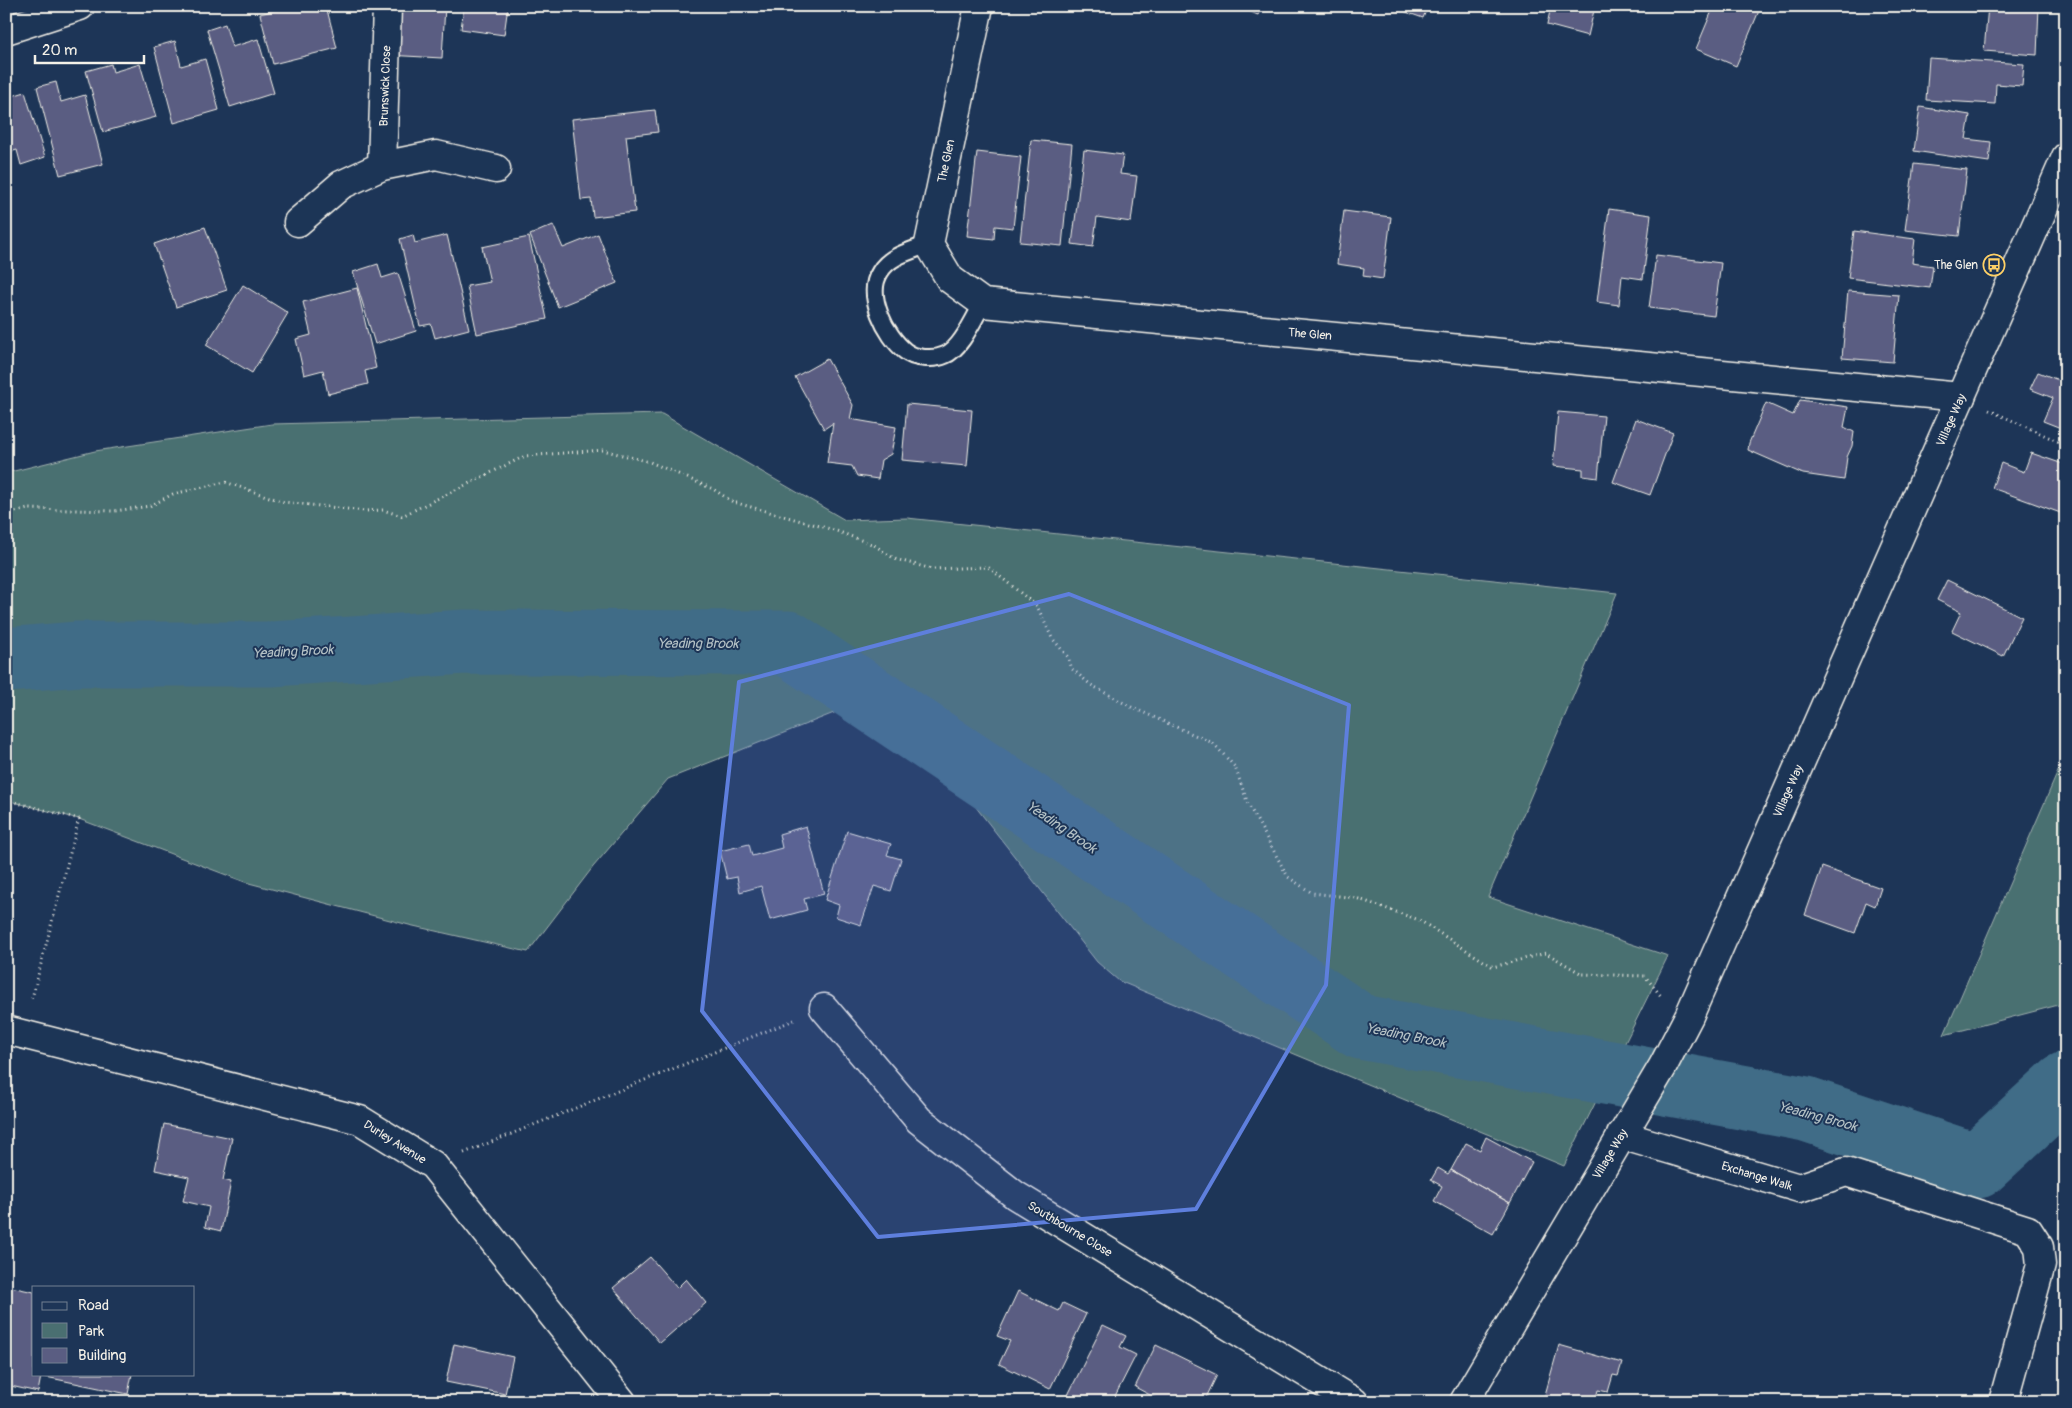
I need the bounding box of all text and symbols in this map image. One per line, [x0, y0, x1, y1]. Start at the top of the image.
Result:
scale bar [35, 32, 144, 64]
text: 20 m [42, 41, 77, 60]
street label: Brunswick Close [377, 45, 394, 127]
street label: The Glen [935, 138, 958, 184]
bus stop icon: The Glen [1982, 253, 2006, 277]
place label: The Glen [1934, 258, 1978, 273]
street label: The Glen [1287, 325, 1333, 344]
street label: Village Way [1933, 392, 1970, 449]
water label: Yeading Brook [658, 635, 740, 652]
water label: Yeading Brook [252, 641, 335, 662]
street label: Village Way [1770, 763, 1807, 820]
water label: Yeading Brook [1023, 798, 1101, 858]
water label: Yeading Brook [1365, 1019, 1448, 1052]
water label: Yeading Brook [1777, 1098, 1860, 1135]
street label: Durley Avenue [361, 1117, 429, 1168]
street label: Village Way [1590, 1126, 1631, 1182]
street label: Exchange Walk [1719, 1159, 1794, 1194]
street label: Southbourne Close [1025, 1198, 1115, 1261]
legend [32, 1286, 195, 1376]
text: Road [78, 1296, 109, 1315]
text: Park [78, 1322, 105, 1341]
text: Building [78, 1346, 126, 1365]

